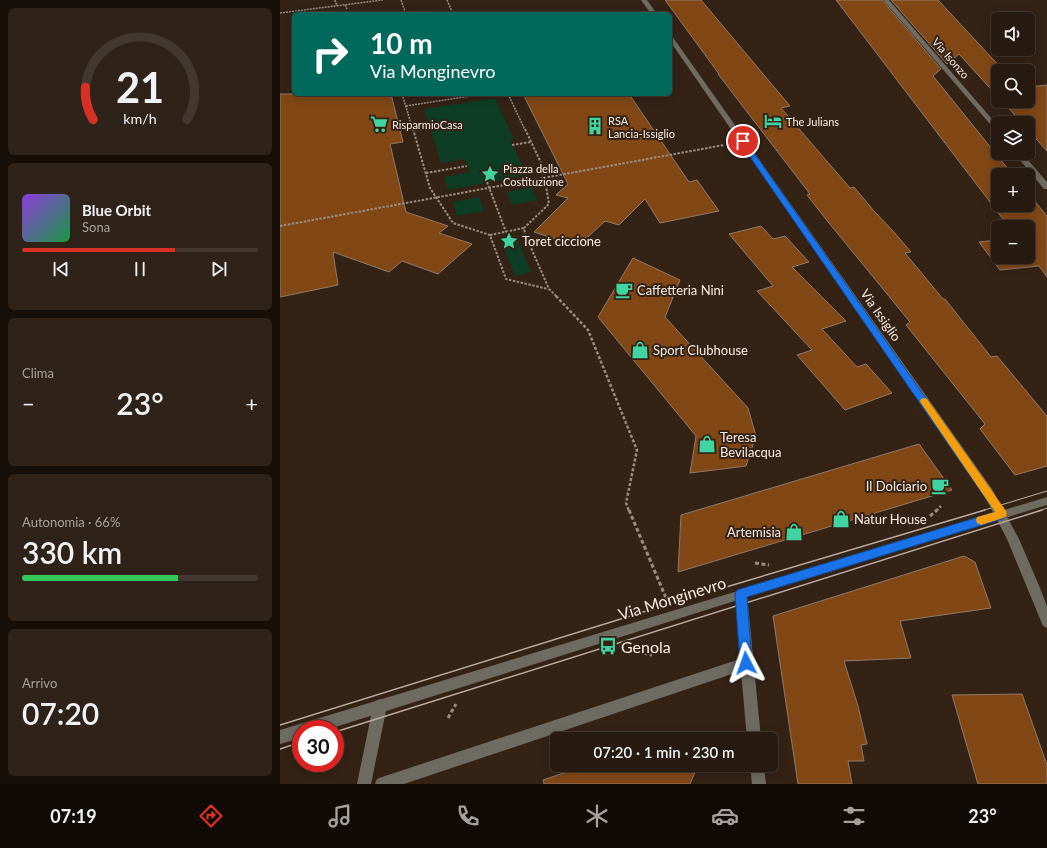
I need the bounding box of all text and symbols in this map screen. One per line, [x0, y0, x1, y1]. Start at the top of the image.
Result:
map controls [991, 12, 1035, 264]
button: sound [991, 12, 1035, 56]
text: 10 m [370, 26, 433, 60]
icon: right [304, 28, 356, 80]
street label: Via Isonzo [930, 35, 972, 81]
text: Via Monginevro [370, 60, 495, 82]
text: 21 [116, 61, 164, 111]
button: search [991, 64, 1035, 108]
text: km/h [123, 109, 157, 126]
hotel icon: The Julians [763, 111, 783, 131]
supermarket icon: RisparmioCasa [369, 114, 389, 134]
place label: RSA Lancia-Issiglio [608, 114, 675, 140]
place label: The Julians [786, 115, 839, 128]
building icon: RSA Lancia-Issiglio [585, 116, 605, 136]
button: layers [991, 116, 1035, 160]
place label: RisparmioCasa [392, 118, 463, 131]
pin [726, 124, 760, 158]
icon: arrive [732, 130, 754, 152]
place label: Piazza della Costituzione [503, 162, 564, 188]
place icon: Piazza della Costituzione [480, 164, 500, 184]
button: + [991, 168, 1035, 212]
text: Blue Orbit [82, 201, 151, 219]
text: Sona [82, 219, 110, 235]
button: − [991, 220, 1035, 264]
place icon: Toret ciccione [499, 231, 519, 251]
place label: Toret ciccione [522, 233, 601, 249]
icon: previous [50, 258, 72, 280]
icon: pause [129, 258, 151, 280]
icon: next [208, 258, 230, 280]
cafe icon: Caffetteria Nini [614, 280, 634, 300]
place label: Caffetteria Nini [637, 282, 724, 298]
street label: Via Issiglio [857, 286, 905, 344]
shop icon: Sport Clubhouse [630, 340, 650, 360]
place label: Sport Clubhouse [653, 342, 748, 358]
text: Clima [22, 365, 54, 381]
text: 23° [116, 385, 164, 421]
text: − [22, 390, 35, 417]
text: + [245, 390, 258, 417]
place label: Teresa Bevilacqua [720, 429, 782, 460]
shop icon: Teresa Bevilacqua [697, 434, 717, 454]
cafe icon: Il Dolciario [930, 476, 950, 496]
place label: Il Dolciario [866, 478, 927, 494]
shop icon: Natur House [831, 509, 851, 529]
place label: Natur House [854, 511, 927, 527]
text: Autonomia · 66% [22, 514, 120, 530]
shop icon: Artemisia [784, 522, 804, 542]
place label: Artemisia [727, 524, 781, 540]
text: 330 km [22, 534, 122, 570]
street label: Via Monginevro [616, 573, 728, 623]
bus stop icon: Genola [598, 636, 618, 656]
place label: Genola [621, 637, 671, 656]
position arrow [725, 642, 767, 684]
text: Arrivo [22, 675, 57, 691]
text: 07:20 [22, 695, 99, 731]
speed limit sign: 30 [292, 720, 344, 772]
text: 07:20 · 1 min · 230 m [594, 743, 734, 761]
icon: directions [197, 802, 225, 830]
icon: music [326, 802, 354, 830]
icon: phone [454, 802, 482, 830]
icon: climate [583, 802, 611, 830]
icon: car [711, 802, 739, 830]
icon: filters [840, 802, 868, 830]
text: 07:19 [50, 805, 97, 827]
text: 23° [968, 805, 997, 827]

